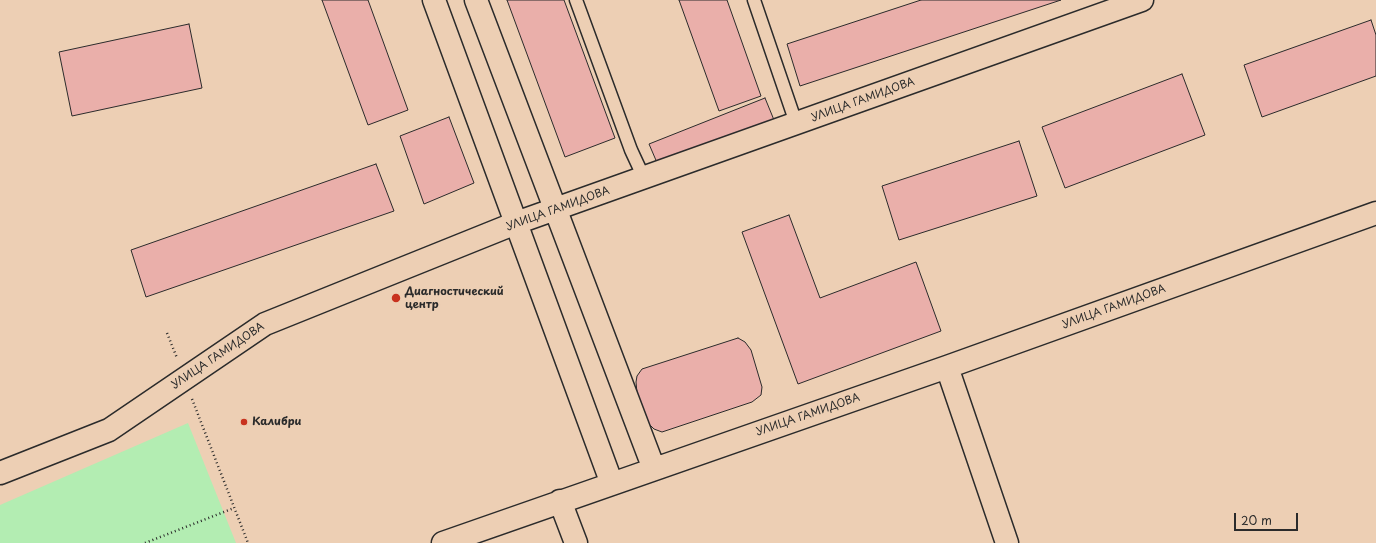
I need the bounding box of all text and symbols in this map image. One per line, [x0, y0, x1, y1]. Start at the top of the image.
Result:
street label: УЛИЦА ГАМИДОВА [809, 75, 917, 125]
street label: УЛИЦА ГАМИДОВА [504, 184, 612, 234]
street label: УЛИЦА ГАМИДОВА [1060, 282, 1168, 332]
place label: Диагностический центр [405, 285, 504, 311]
marker: Диагностический центр [390, 292, 402, 304]
street label: УЛИЦА ГАМИДОВА [169, 320, 267, 392]
street label: УЛИЦА ГАМИДОВА [754, 391, 862, 439]
place label: Калибри [252, 415, 301, 429]
marker: Калибри [239, 417, 249, 427]
scale bar [1236, 505, 1300, 531]
text: 20 m [1241, 511, 1272, 529]

